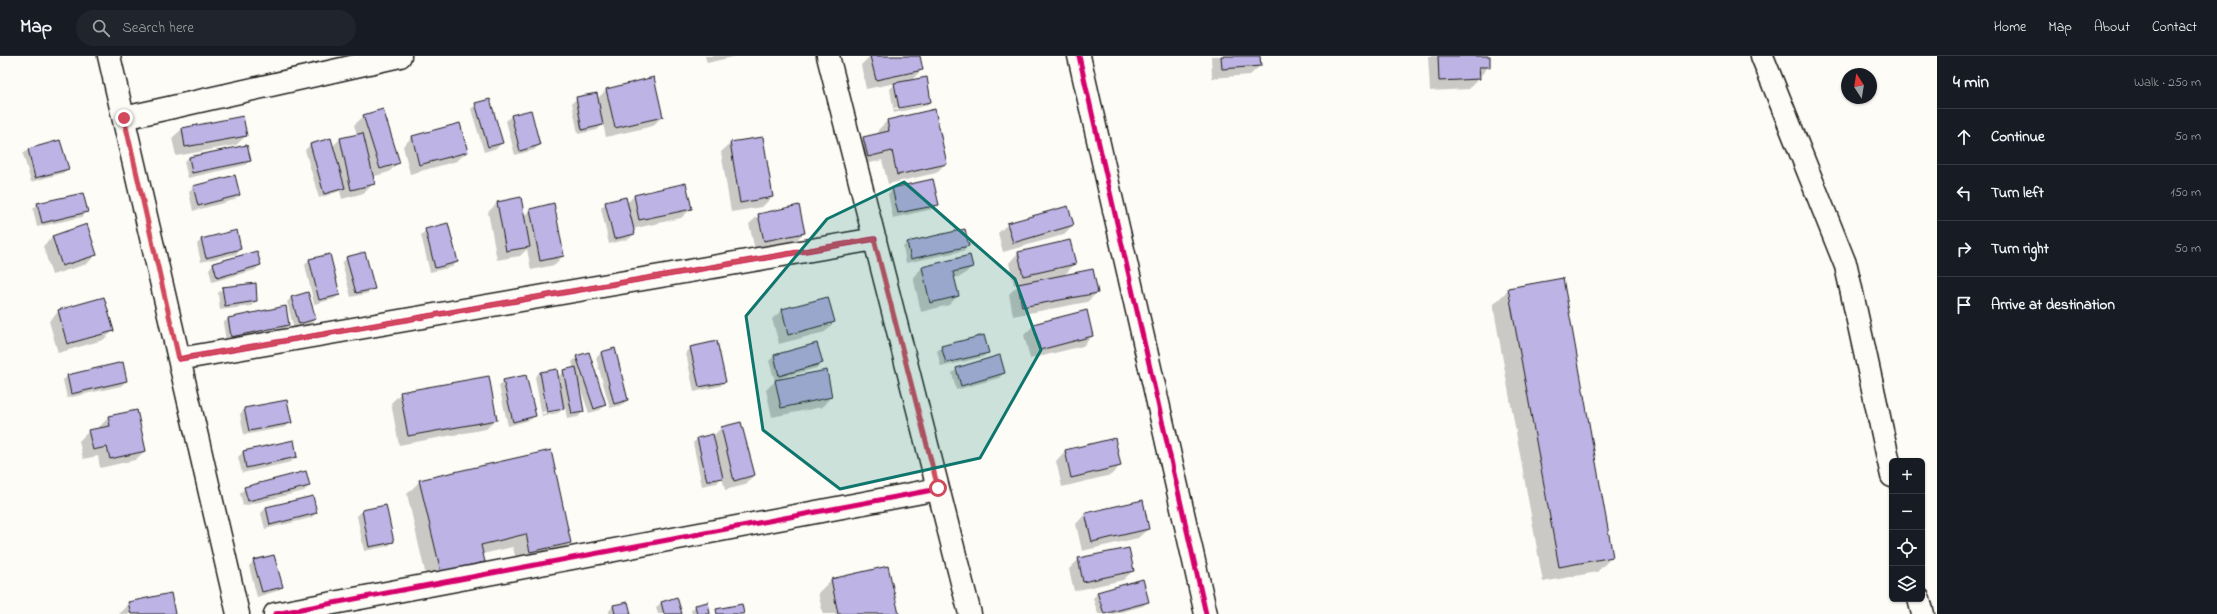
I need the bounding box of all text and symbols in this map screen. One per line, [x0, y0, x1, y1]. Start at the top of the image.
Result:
search box [76, 10, 356, 46]
text: Map [20, 14, 52, 41]
icon: search [90, 17, 112, 39]
text: Search here [122, 17, 194, 39]
text: Home [1994, 17, 2026, 38]
text: Map [2048, 17, 2072, 38]
text: About [2094, 17, 2130, 38]
text: Contact [2152, 17, 2197, 38]
north arrow [1841, 68, 1877, 104]
text: 4 min [1953, 70, 1989, 95]
text: Walk · 250 m [2134, 73, 2201, 92]
route end [115, 109, 133, 127]
icon: ahead [1953, 126, 1975, 148]
text: Continue [1991, 126, 2045, 148]
text: 50 m [2175, 127, 2201, 146]
icon: left [1953, 182, 1975, 204]
text: Turn left [1991, 182, 2044, 204]
text: 150 m [2170, 183, 2201, 202]
icon: right [1953, 238, 1975, 260]
text: Turn right [1991, 238, 2049, 260]
text: 50 m [2175, 239, 2201, 258]
icon: arrive [1953, 294, 1975, 316]
text: Arrive at destination [1991, 294, 2115, 316]
map controls [1889, 458, 1925, 602]
button: + [1889, 458, 1925, 494]
route start [929, 479, 947, 497]
button: − [1889, 494, 1925, 530]
button: locate [1889, 530, 1925, 566]
button: layers [1889, 566, 1925, 602]

